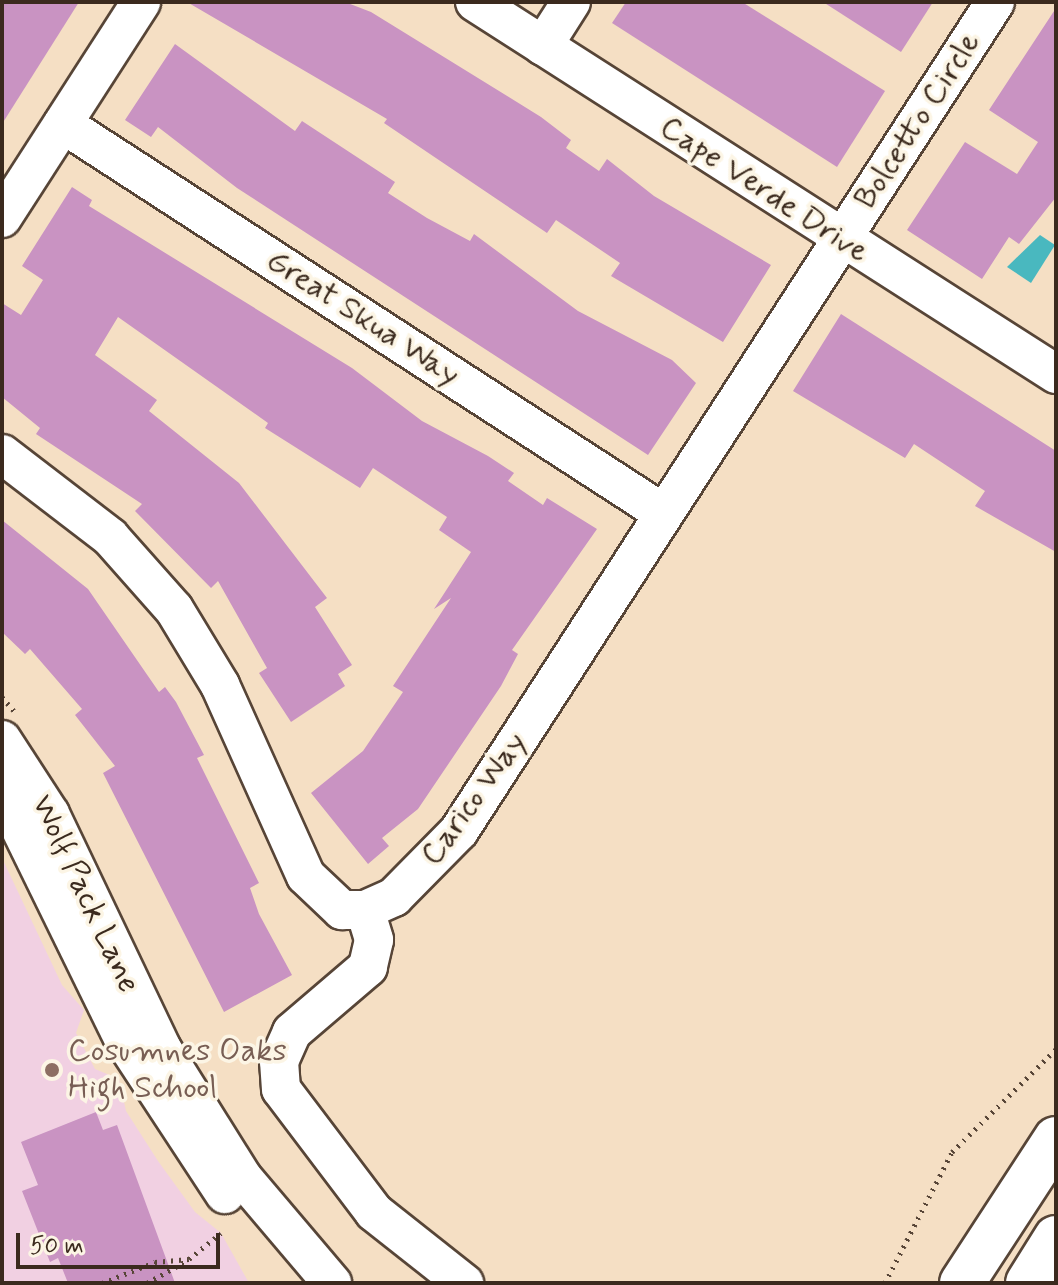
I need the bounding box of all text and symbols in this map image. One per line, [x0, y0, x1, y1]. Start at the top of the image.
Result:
street label: Bolcetto Circle [847, 26, 989, 216]
street label: Cape Verde Drive [656, 110, 872, 270]
street label: Great Skua Way [259, 241, 467, 395]
street label: Carico Way [413, 725, 535, 873]
street label: Wolf Pack Lane [22, 789, 148, 999]
place label: Cosumnes Oaks High School [68, 1033, 287, 1108]
marker: Cosumnes Oaks High School [43, 1061, 61, 1079]
scale bar [20, 1217, 224, 1267]
text: 50 m [30, 1231, 84, 1262]

